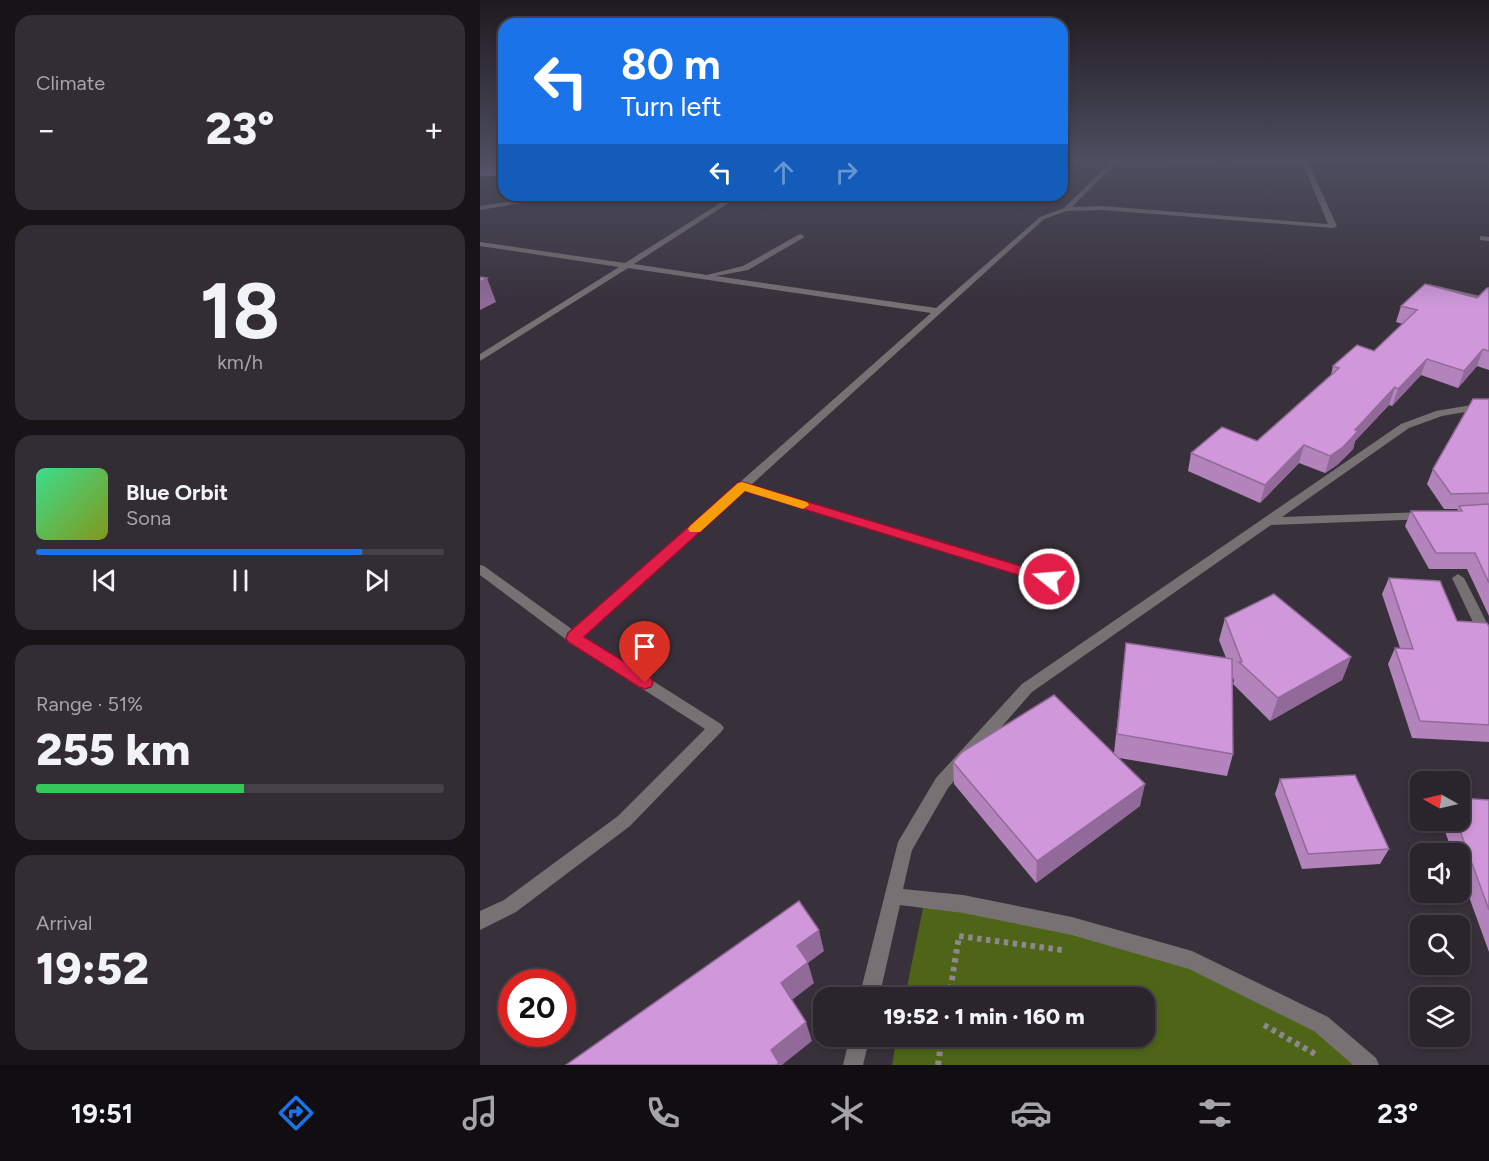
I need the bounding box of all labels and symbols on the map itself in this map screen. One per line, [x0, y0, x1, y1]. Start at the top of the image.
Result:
position arrow [1017, 547, 1081, 611]
pin [619, 621, 670, 683]
north arrow [1410, 771, 1470, 831]
speed limit sign: 20 [498, 969, 576, 1047]

